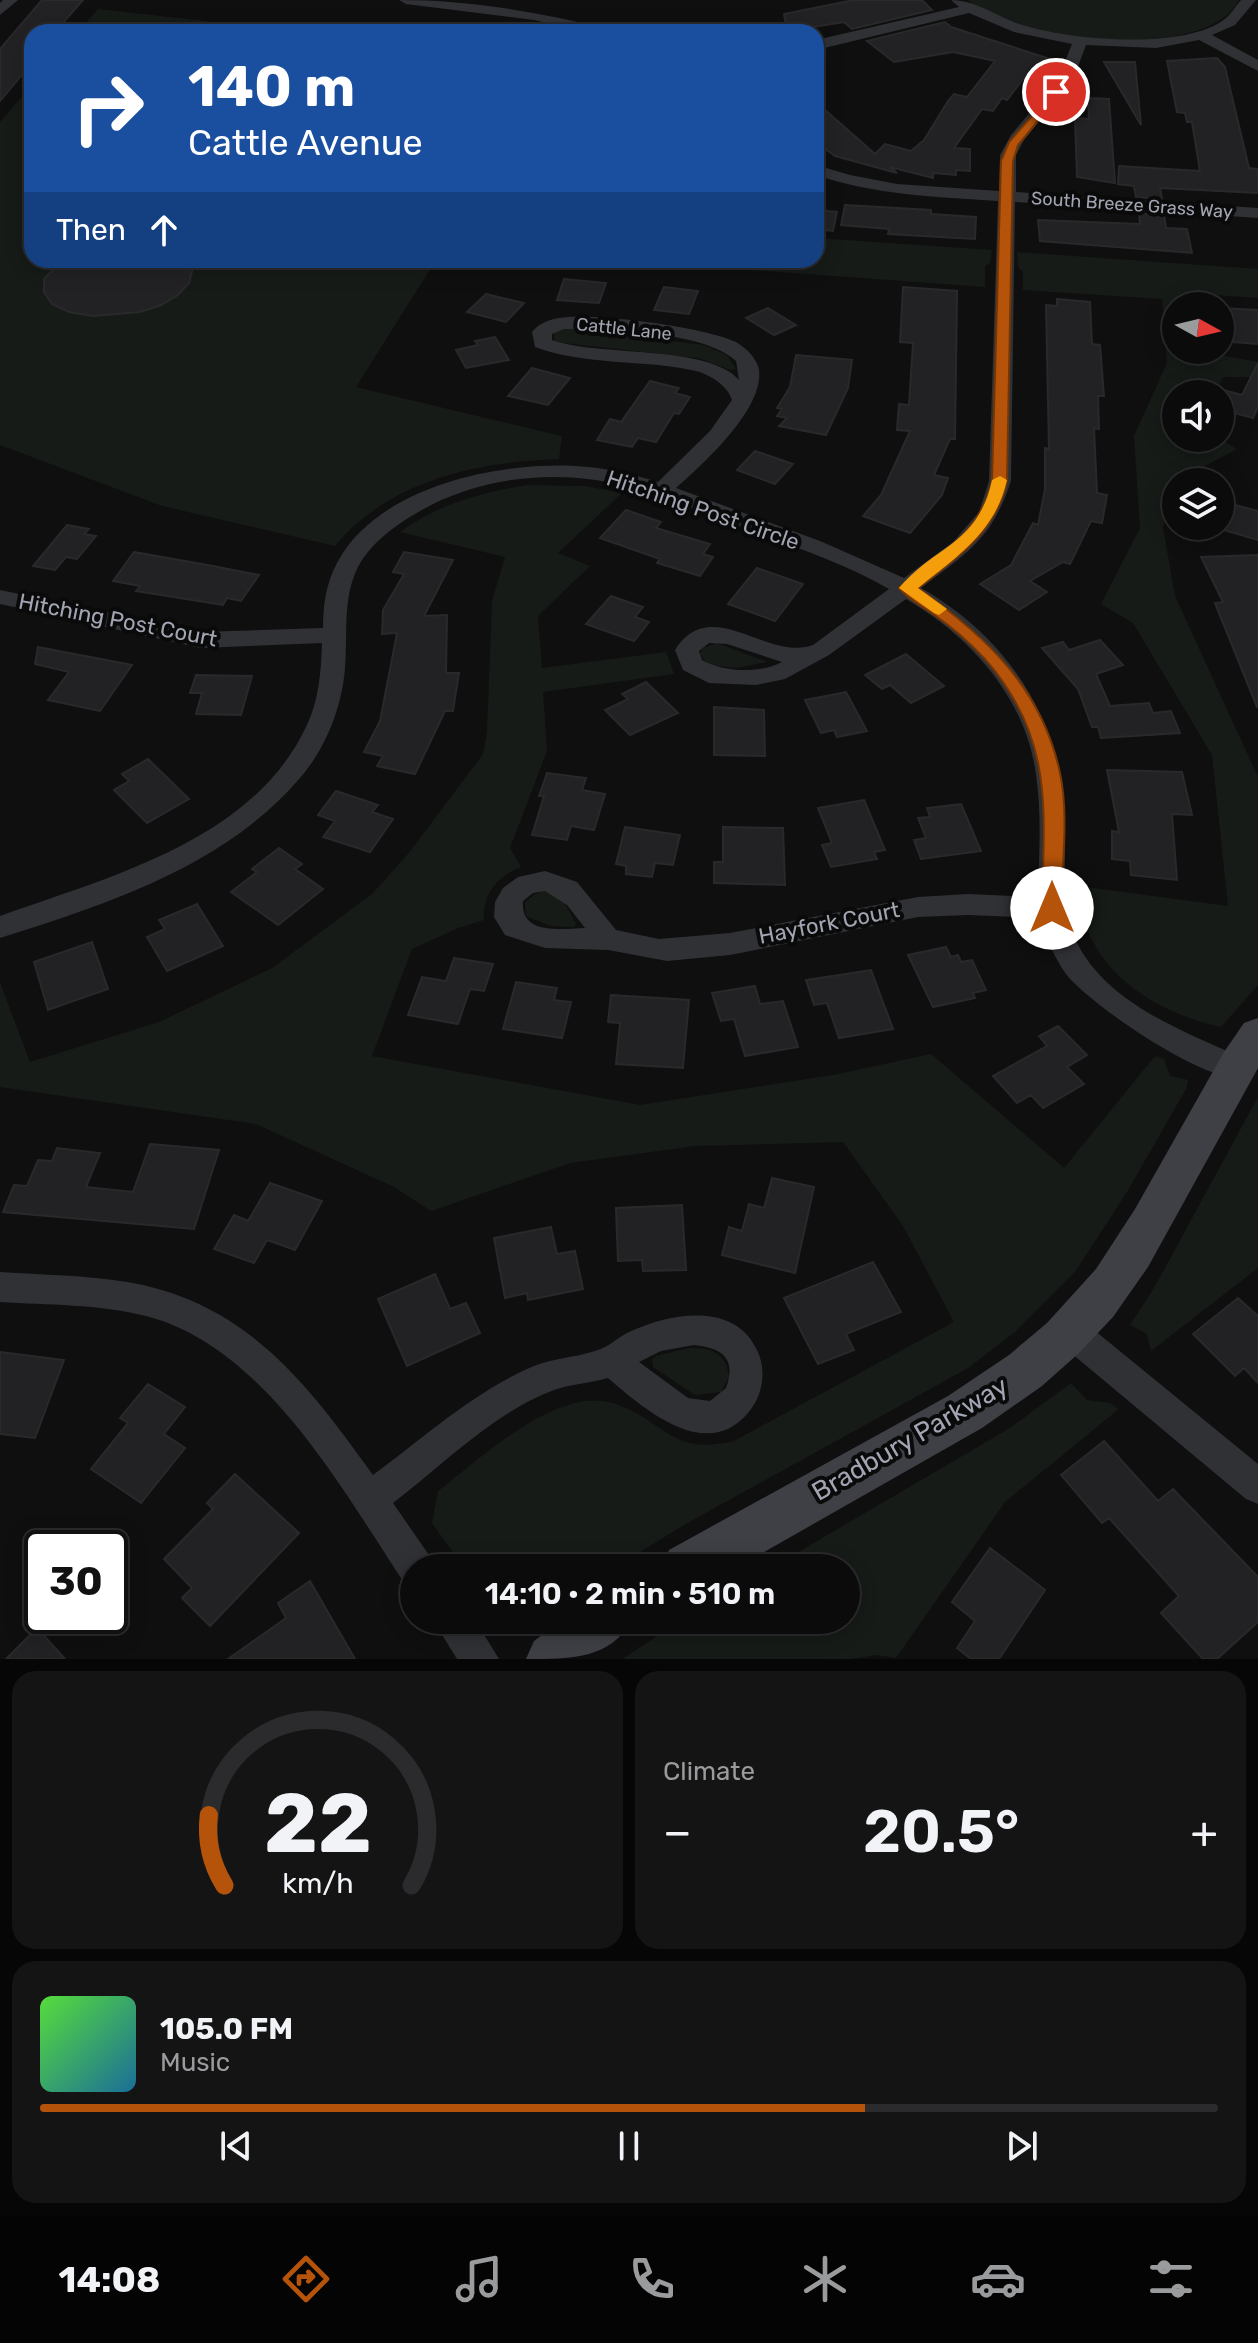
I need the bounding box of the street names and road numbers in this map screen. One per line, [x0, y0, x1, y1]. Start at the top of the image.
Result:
street label: South Breeze Grass Way [1030, 187, 1234, 223]
street label: Cattle Lane [575, 313, 673, 345]
street label: Hitching Post Circle [603, 464, 803, 556]
street label: Hitching Post Court [16, 588, 220, 653]
street label: Hayfork Court [756, 896, 902, 950]
street label: Bradbury Parkway [807, 1370, 1013, 1508]

